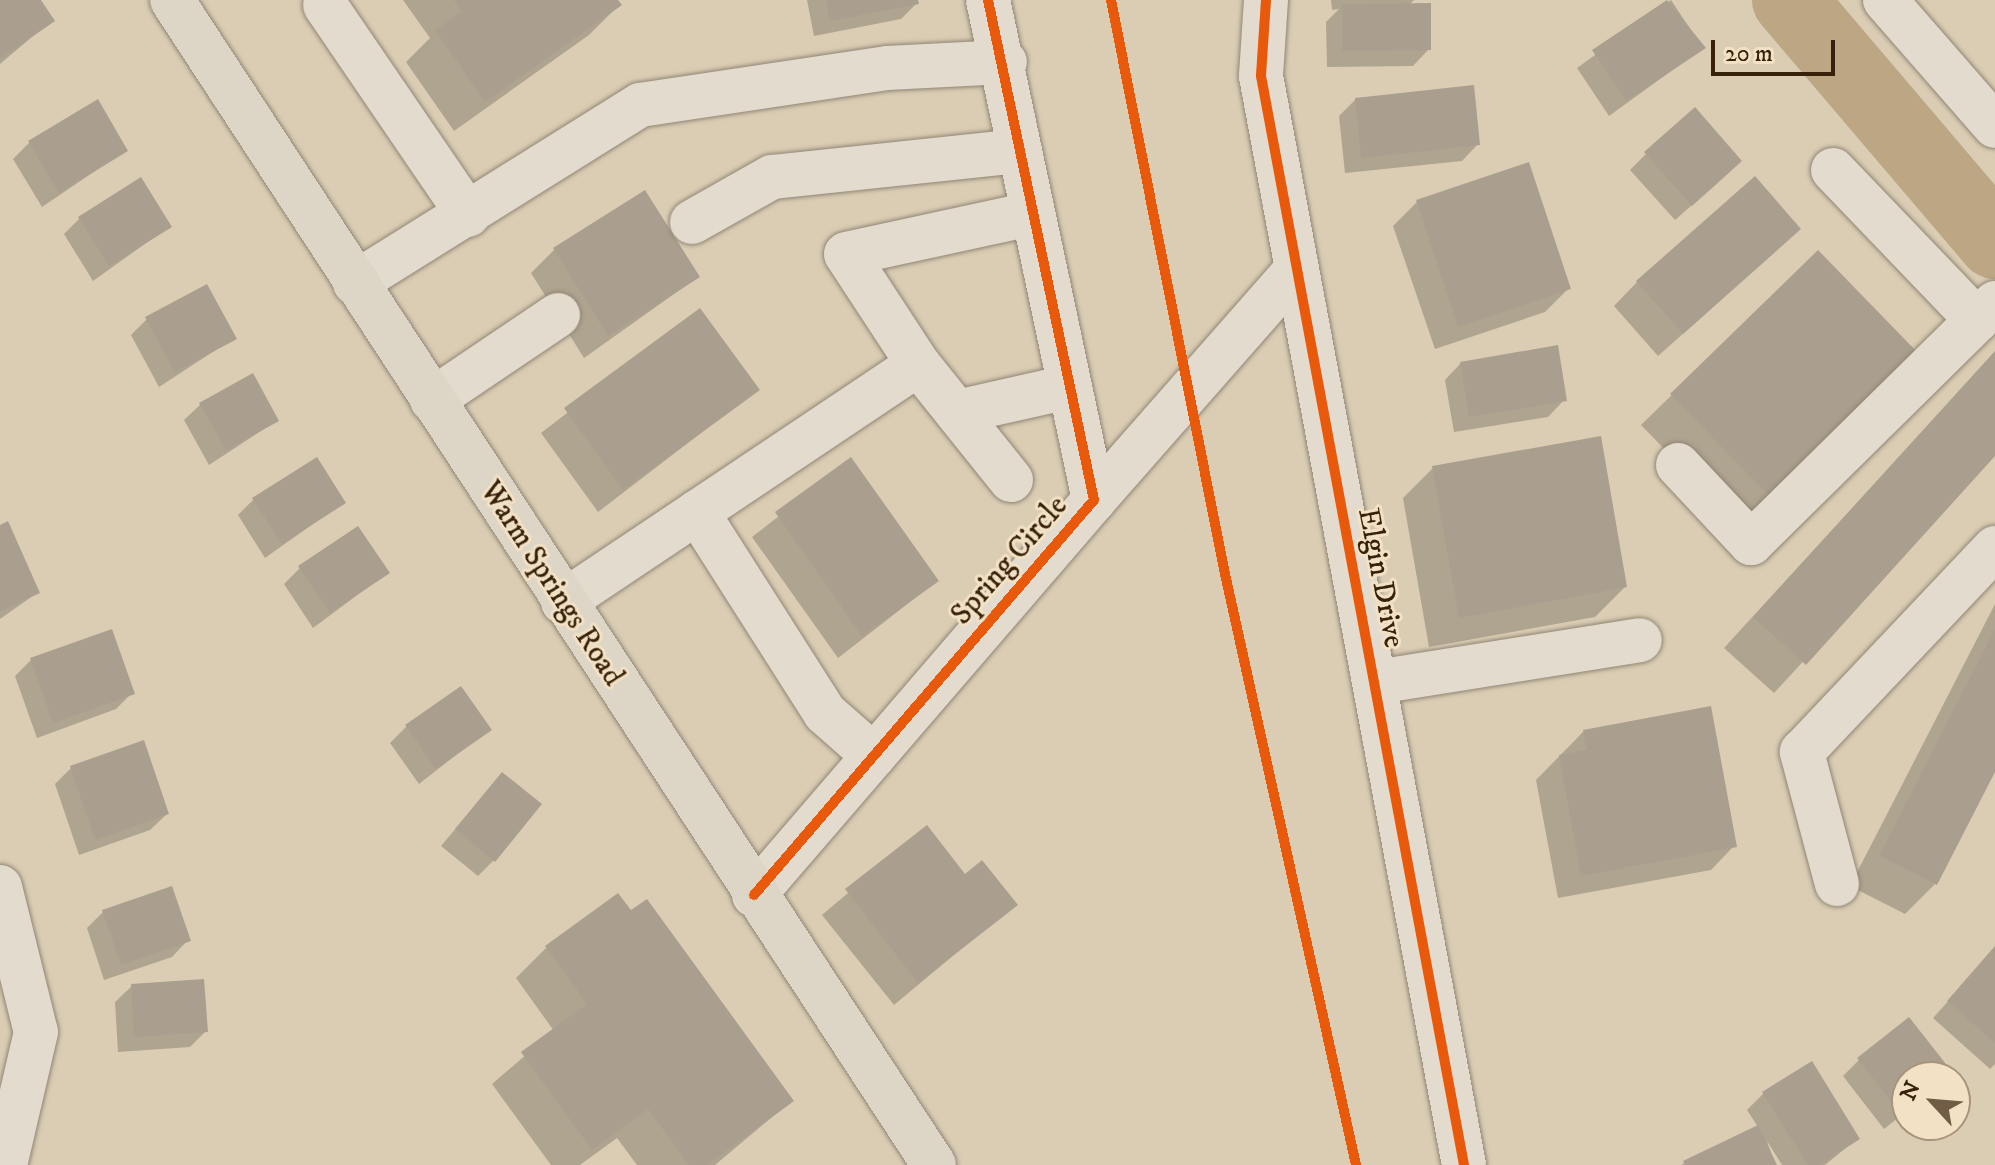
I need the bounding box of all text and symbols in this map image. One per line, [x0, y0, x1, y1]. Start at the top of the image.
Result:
scale bar [1715, 24, 1839, 74]
text: 20 m [1725, 39, 1773, 69]
street label: Warm Springs Road [471, 475, 631, 693]
street label: Spring Circle [944, 489, 1076, 633]
street label: Elgin Drive [1349, 505, 1411, 651]
north arrow [1891, 1061, 1971, 1141]
text: N [1895, 1077, 1927, 1105]

